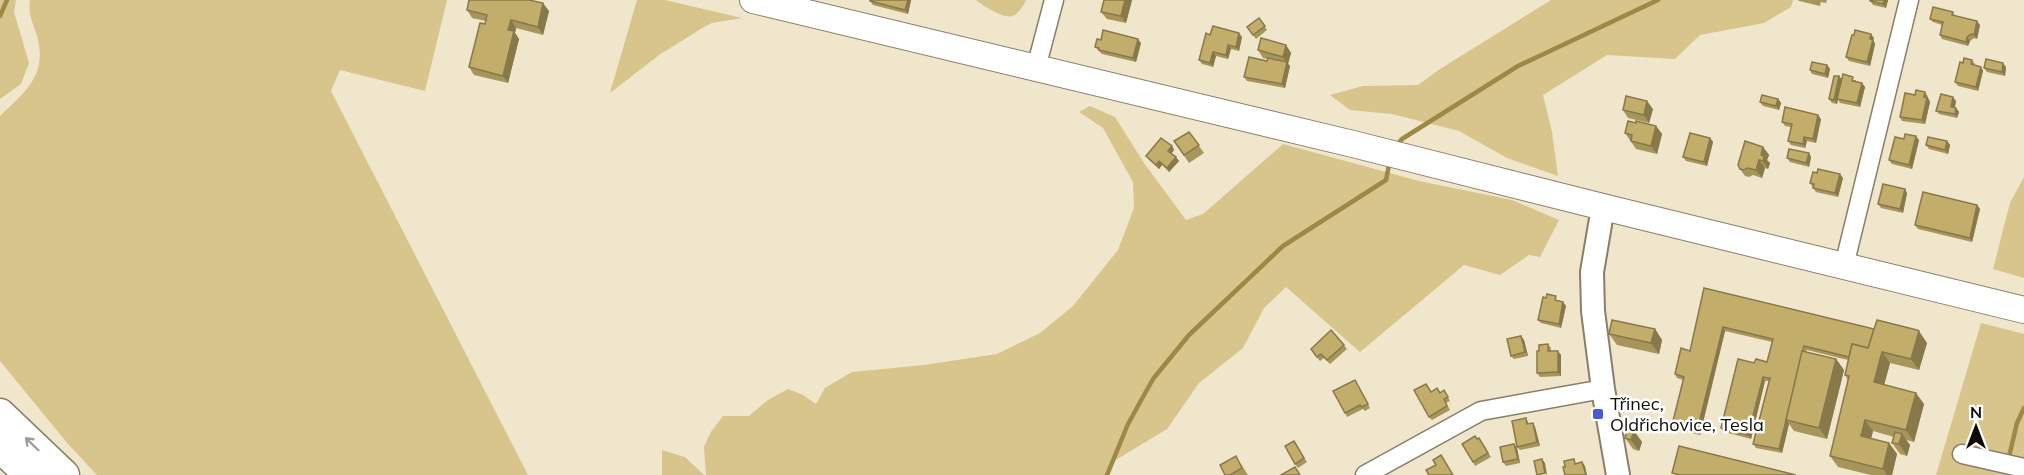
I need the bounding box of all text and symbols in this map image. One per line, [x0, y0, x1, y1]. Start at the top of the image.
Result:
place label: Třinec, Oldřichovice, Tesla [1610, 392, 1764, 436]
north arrow [1946, 397, 2006, 457]
text: N [1970, 402, 1982, 422]
marker: Třinec, Oldřichovice, Tesla [1591, 407, 1605, 421]
one-way arrow [25, 438, 40, 452]

